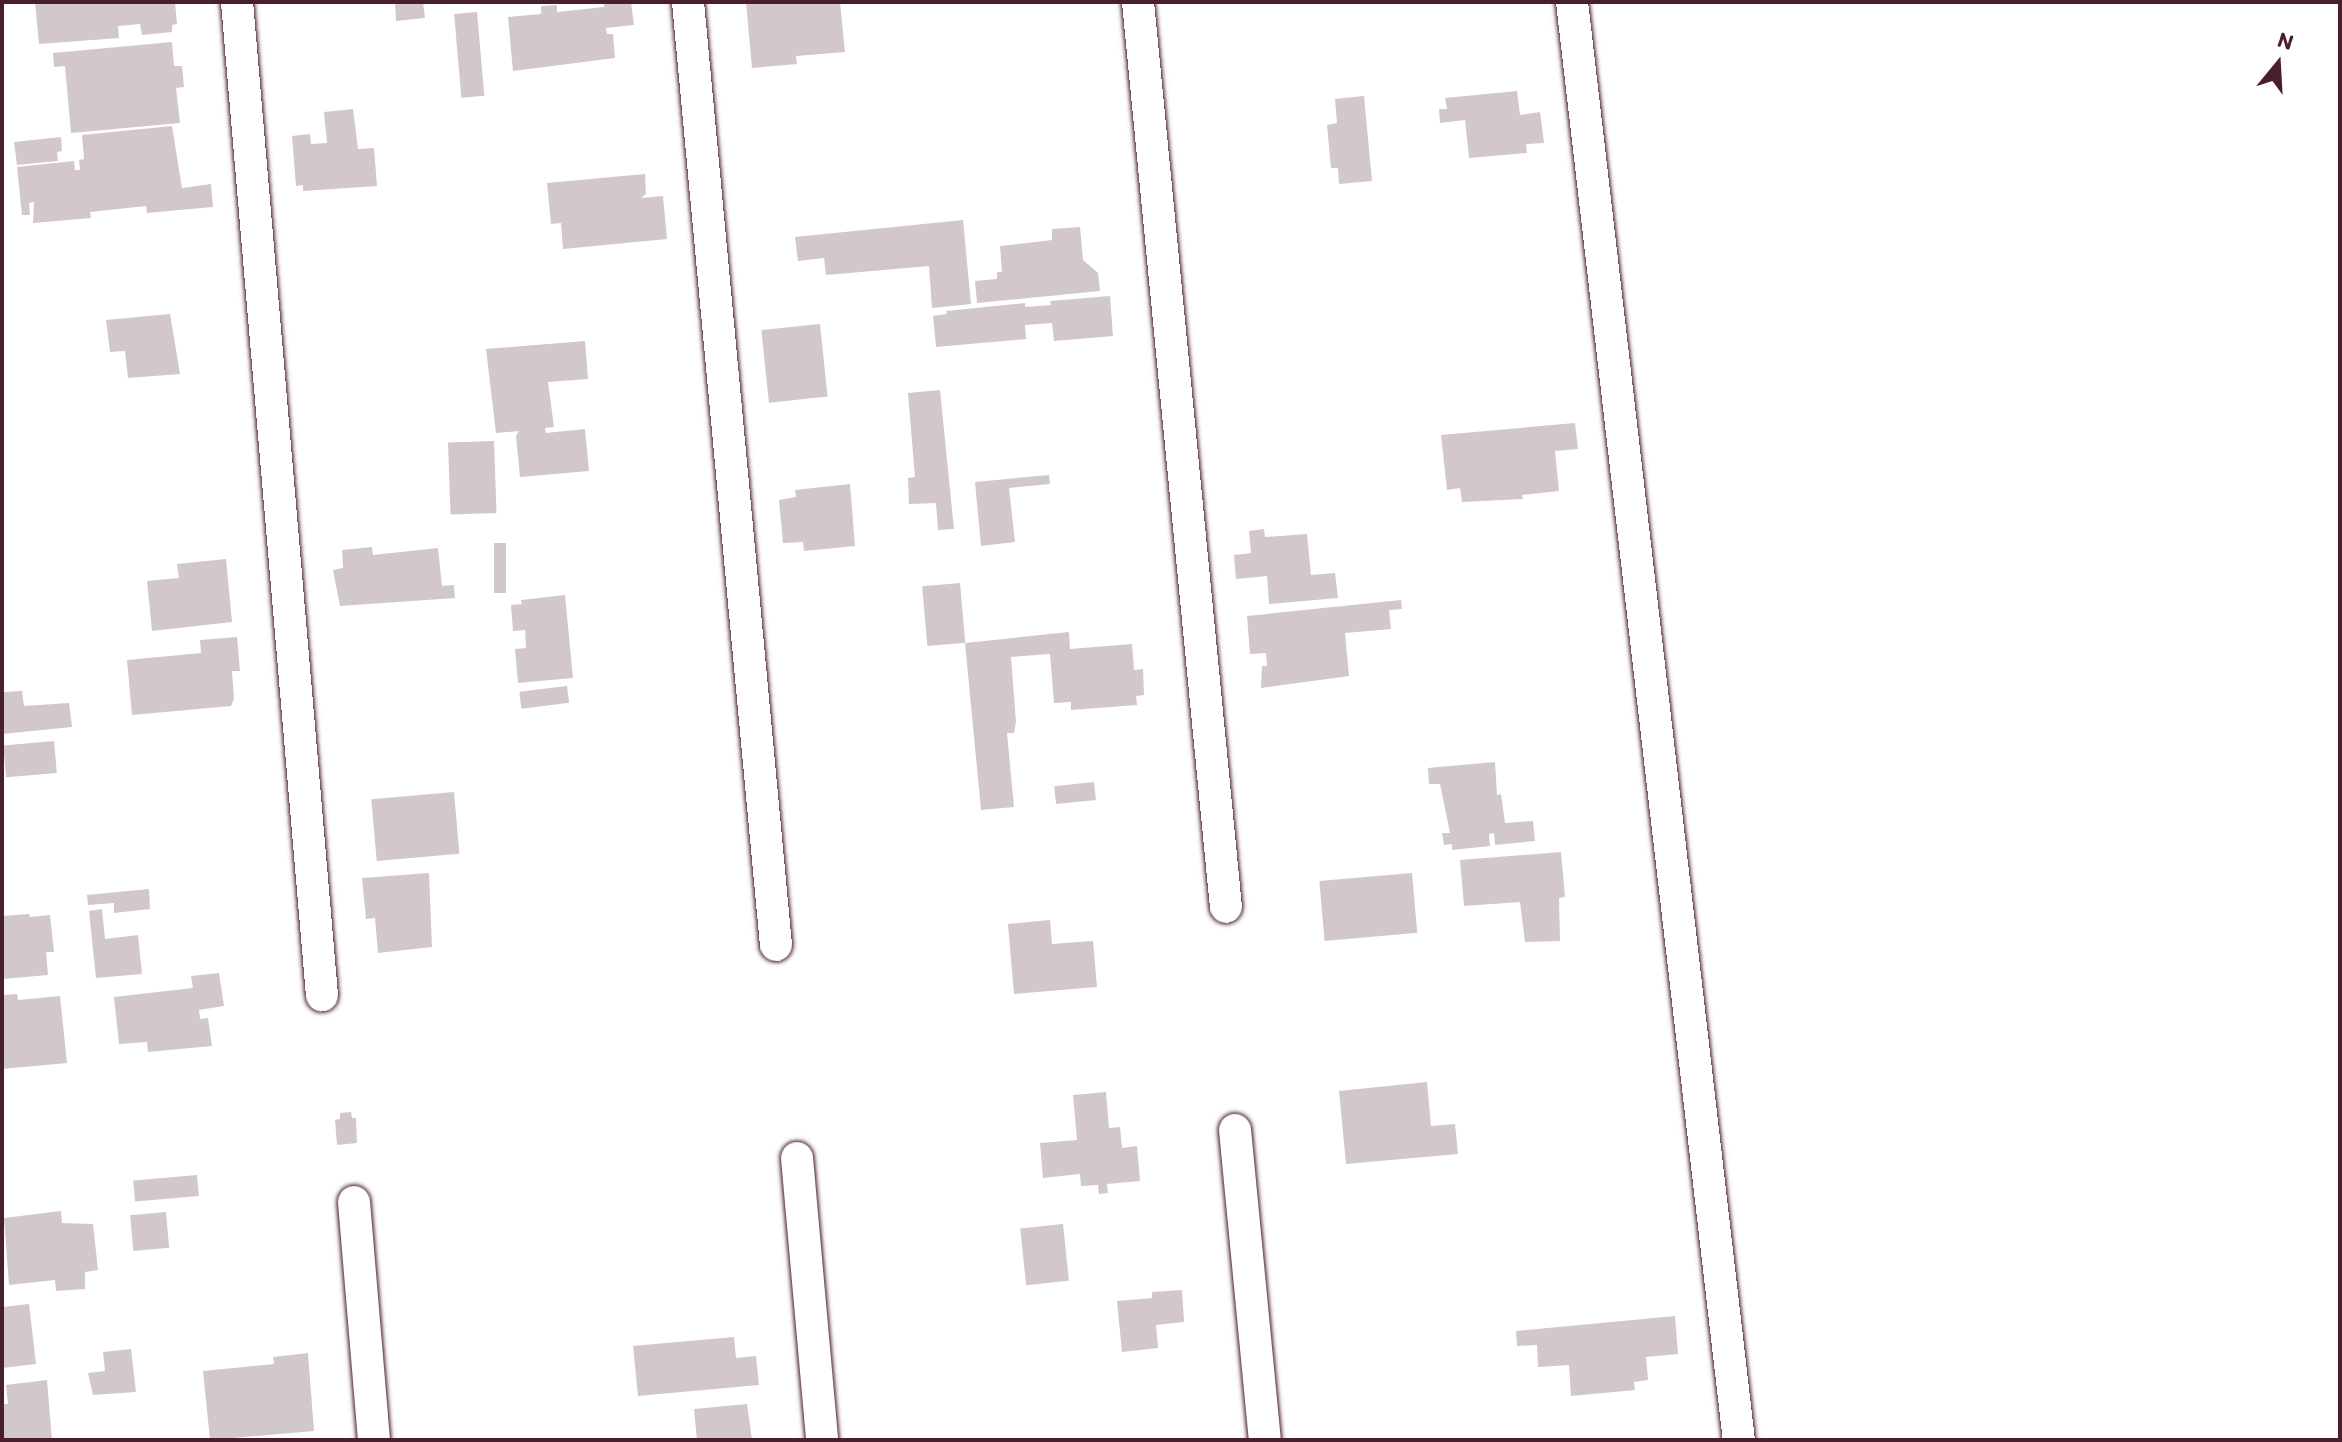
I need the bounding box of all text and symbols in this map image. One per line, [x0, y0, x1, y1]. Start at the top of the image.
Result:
north arrow [2238, 24, 2318, 104]
text: N [2274, 26, 2297, 56]

